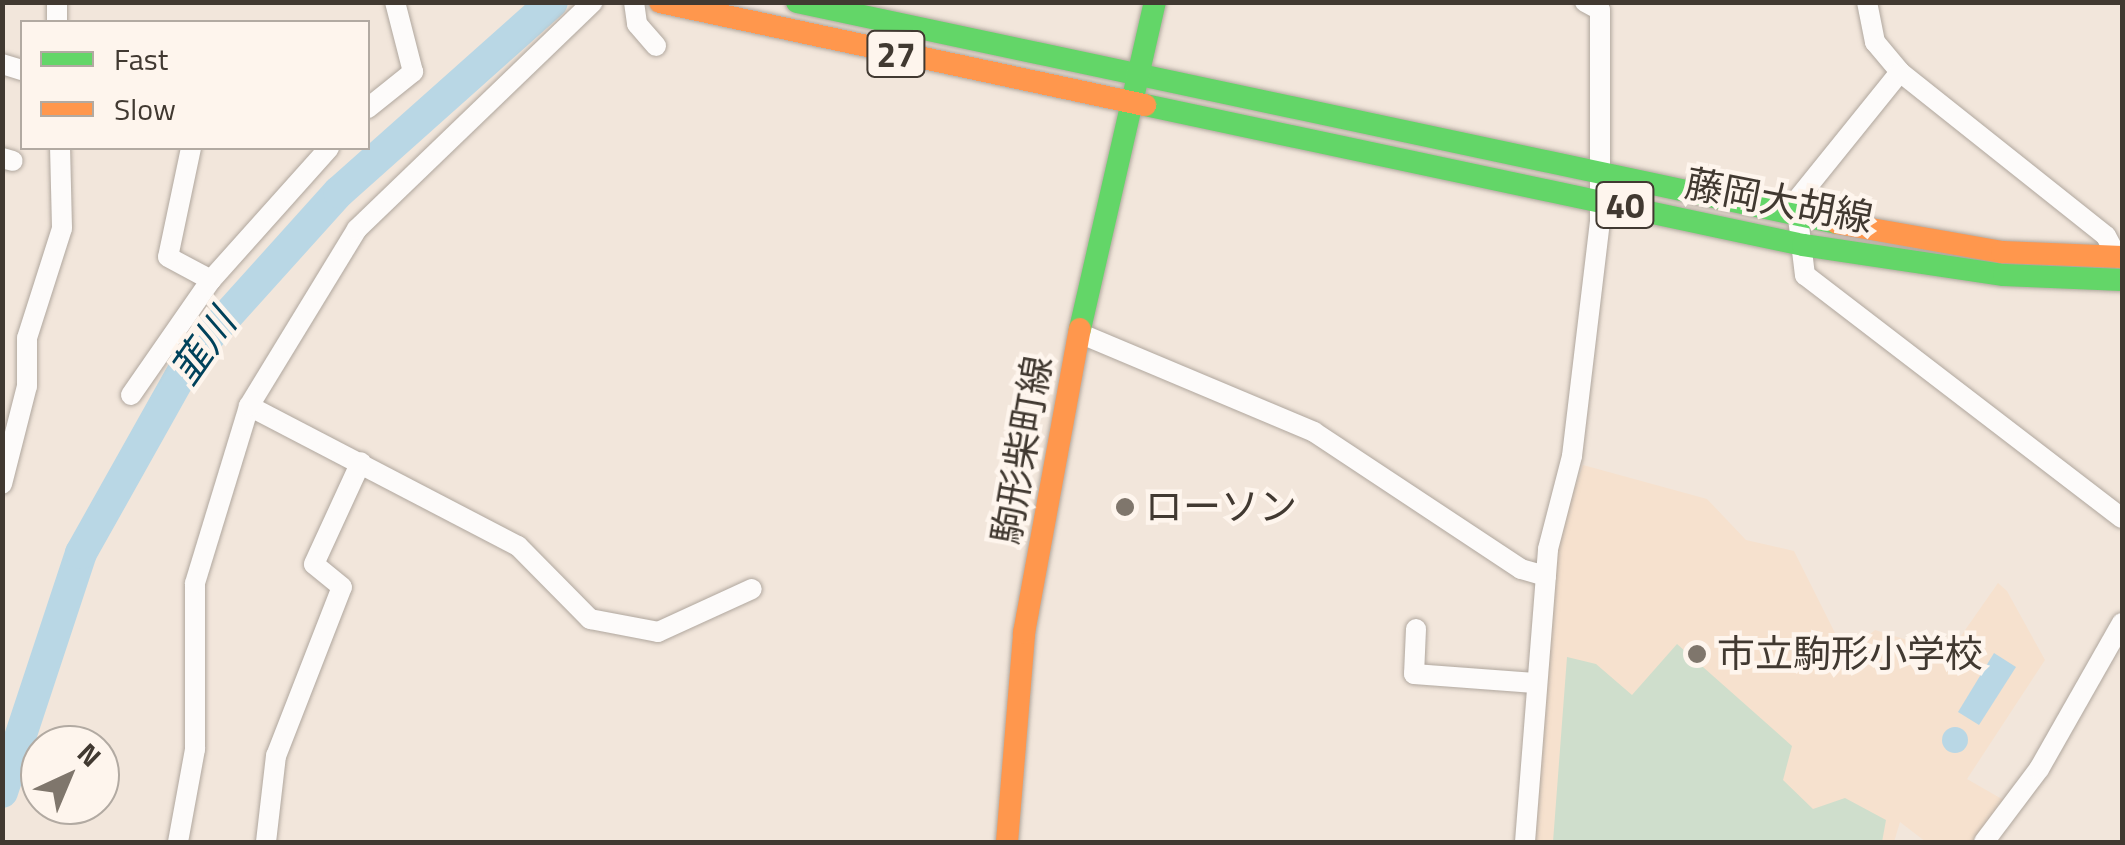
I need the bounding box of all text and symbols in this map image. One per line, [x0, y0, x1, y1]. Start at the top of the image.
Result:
legend [20, 20, 370, 150]
road number: 27 [866, 24, 926, 84]
text: Fast [114, 36, 168, 82]
text: Slow [114, 86, 176, 132]
street label: 藤岡大胡線 [1681, 160, 1877, 242]
road number: 40 [1595, 175, 1655, 235]
water label: 韮川 [160, 300, 246, 394]
street label: 駒形柴町線 [983, 352, 1061, 548]
place label: ローソン [1145, 484, 1297, 530]
marker: ローソン [1114, 496, 1136, 518]
place label: 市立駒形小学校 [1717, 631, 1983, 677]
marker: 市立駒形小学校 [1686, 643, 1708, 665]
north arrow [20, 725, 120, 825]
text: N [68, 732, 112, 777]

